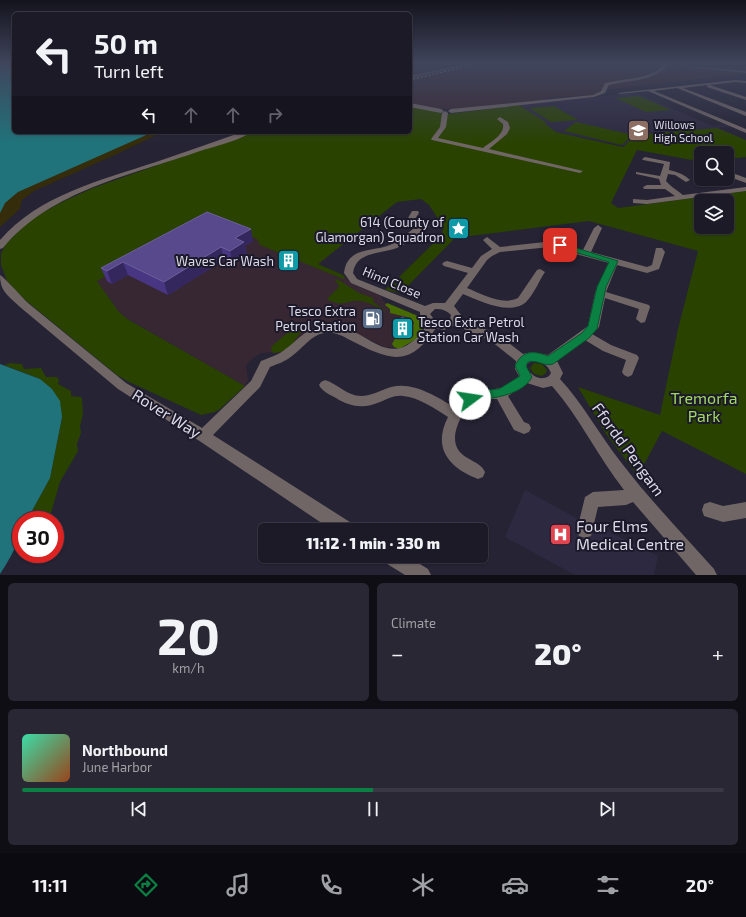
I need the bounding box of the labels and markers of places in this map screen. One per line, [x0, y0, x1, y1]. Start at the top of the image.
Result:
school or university icon: Willows High School [625, 117, 651, 143]
place label: Willows High School [654, 118, 713, 144]
place label: 614 (County of Glamorgan) Squadron [315, 214, 445, 245]
place icon: 614 (County of Glamorgan) Squadron [446, 216, 472, 242]
pin [543, 228, 577, 262]
building icon: Waves Car Wash [276, 248, 302, 274]
place label: Waves Car Wash [176, 253, 274, 269]
place label: Tesco Extra Petrol Station [275, 303, 356, 334]
fuel station icon: Tesco Extra Petrol Station [359, 305, 385, 331]
place label: Tesco Extra Petrol Station Car Wash [418, 314, 525, 345]
building icon: Tesco Extra Petrol Station Car Wash [390, 316, 416, 342]
place label: Four Elms Medical Centre [576, 516, 684, 553]
hospital icon: Four Elms Medical Centre [547, 521, 573, 547]

